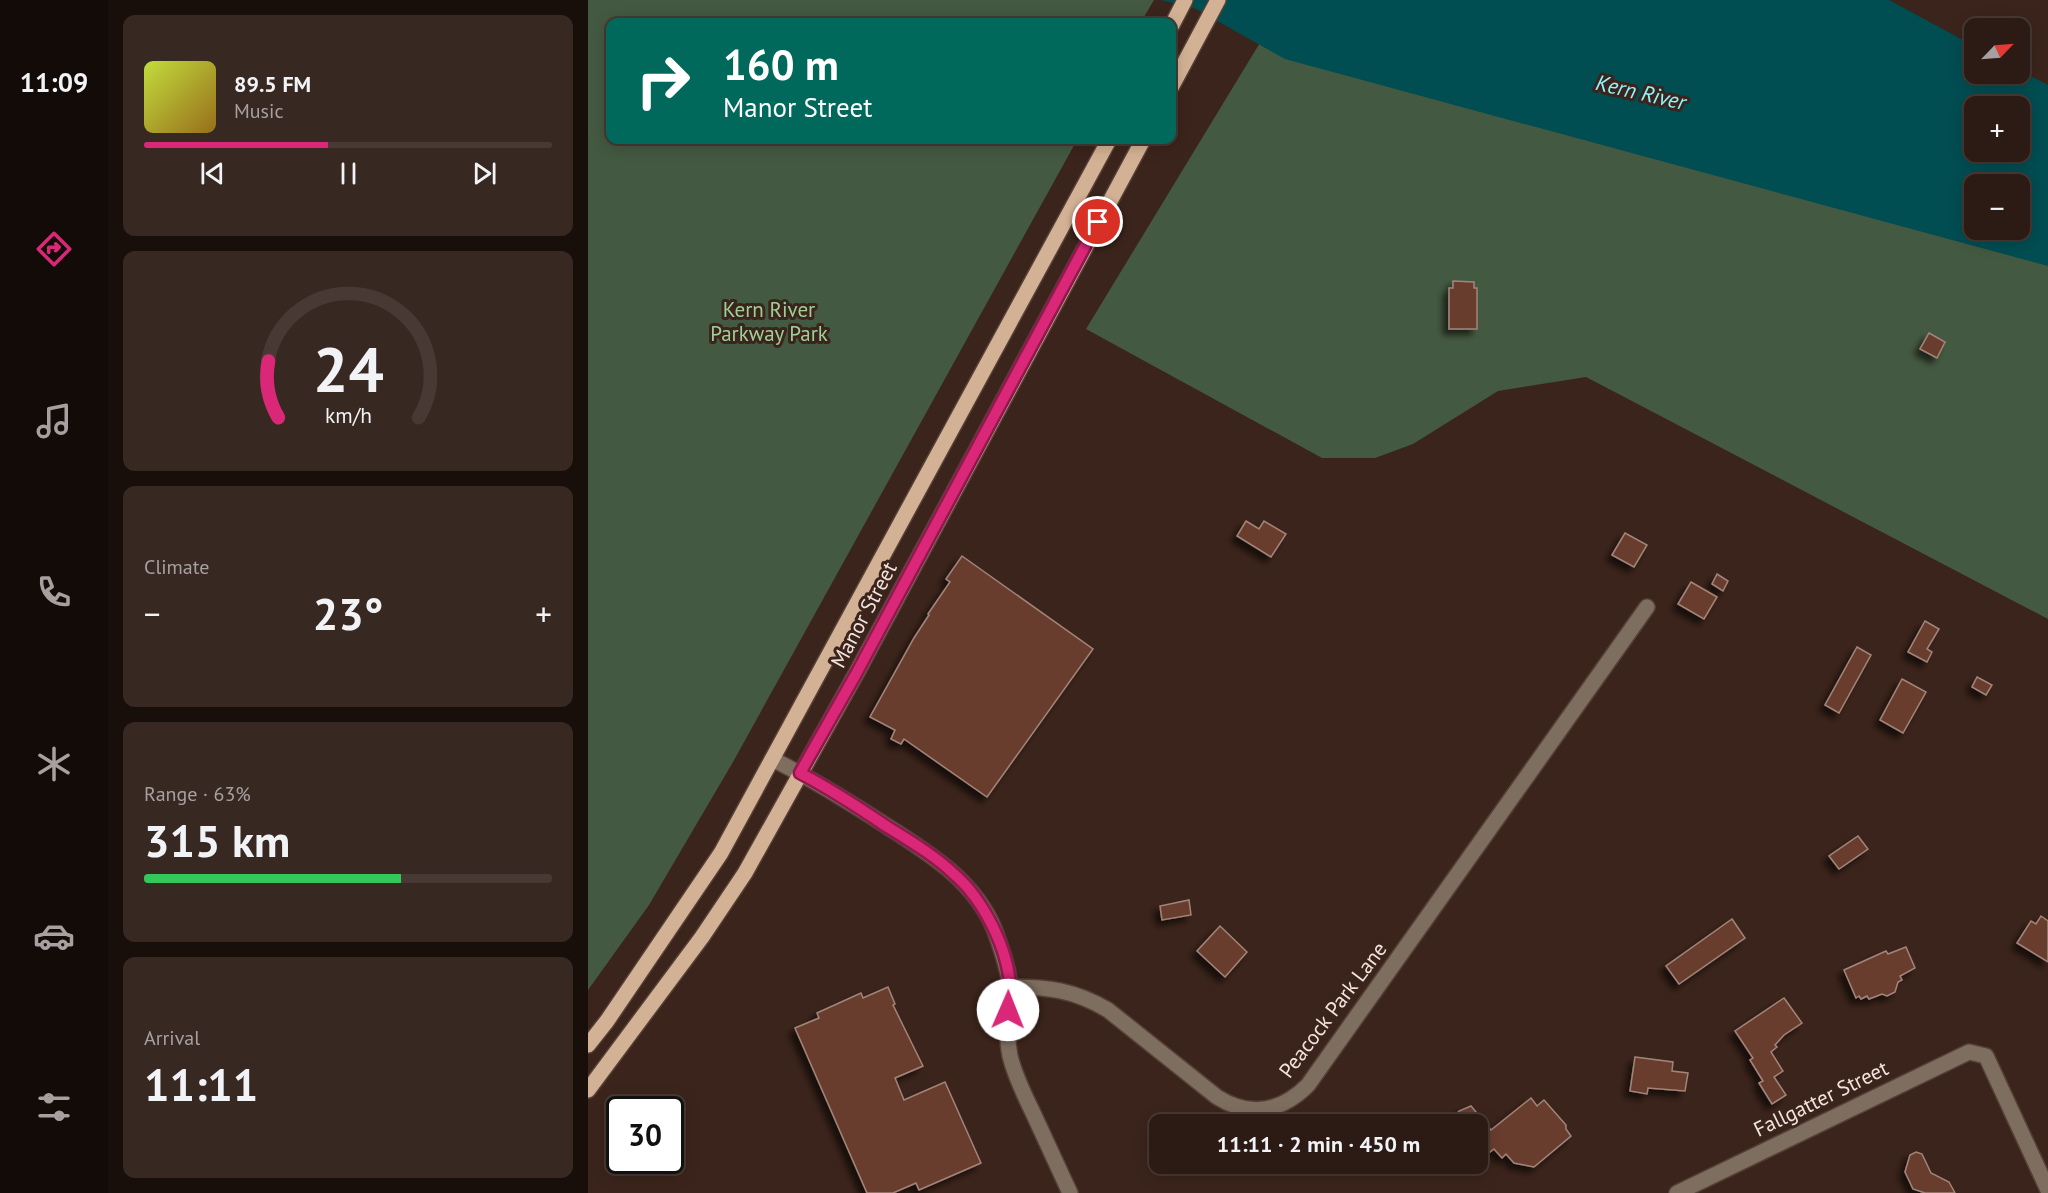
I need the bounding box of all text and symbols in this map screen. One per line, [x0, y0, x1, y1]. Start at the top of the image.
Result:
north arrow [1964, 18, 2030, 84]
map controls [1964, 18, 2030, 240]
text: 160 m [723, 37, 839, 92]
icon: right [624, 42, 702, 120]
text: 11:09 [20, 65, 88, 99]
water label: Kern River [1593, 68, 1690, 116]
text: 89.5 FM [234, 70, 311, 98]
text: Manor Street [723, 90, 872, 124]
button: + [1964, 96, 2030, 162]
text: Music [234, 98, 283, 124]
icon: previous [196, 157, 229, 190]
icon: pause [332, 157, 365, 190]
icon: next [468, 157, 501, 190]
button: − [1964, 174, 2030, 240]
pin [1072, 196, 1123, 247]
icon: arrive [1081, 205, 1114, 238]
icon: directions [33, 228, 75, 270]
park label: Kern River Parkway Park [710, 296, 828, 347]
text: 24 [313, 328, 383, 409]
icon: music [33, 400, 75, 442]
text: km/h [324, 401, 371, 429]
text: Climate [144, 554, 210, 580]
street label: Manor Street [824, 557, 903, 672]
icon: phone [33, 571, 75, 613]
text: 23° [313, 584, 383, 642]
text: − [144, 592, 161, 635]
text: + [535, 592, 552, 635]
icon: climate [33, 743, 75, 785]
text: Range · 63% [144, 781, 251, 807]
text: 315 km [144, 811, 290, 869]
icon: car [33, 915, 75, 957]
street label: Peacock Park Lane [1273, 936, 1393, 1083]
position arrow [976, 978, 1040, 1042]
text: Arrival [144, 1025, 200, 1051]
street label: Fallgatter Street [1749, 1054, 1892, 1143]
text: 11:11 [144, 1055, 258, 1113]
icon: filters [33, 1086, 75, 1128]
speed limit sign: 30 [606, 1096, 684, 1174]
text: 11:11 · 2 min · 450 m [1217, 1130, 1420, 1158]

